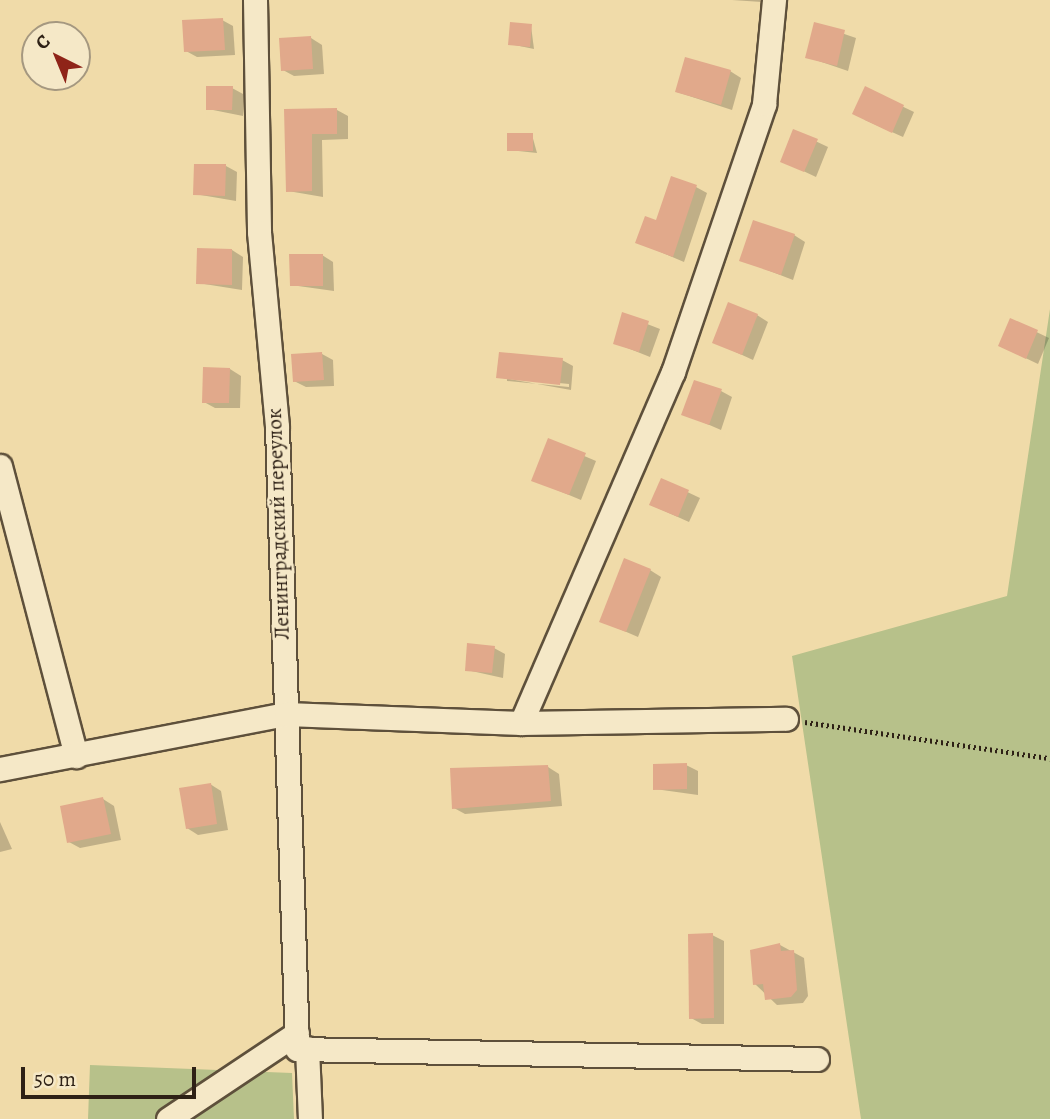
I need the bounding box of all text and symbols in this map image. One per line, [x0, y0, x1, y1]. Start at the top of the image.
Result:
north arrow [21, 21, 91, 91]
text: С [30, 29, 56, 56]
street label: Ленинградский переулок [261, 408, 295, 640]
scale bar [24, 1052, 200, 1096]
text: 50 m [34, 1065, 76, 1093]

